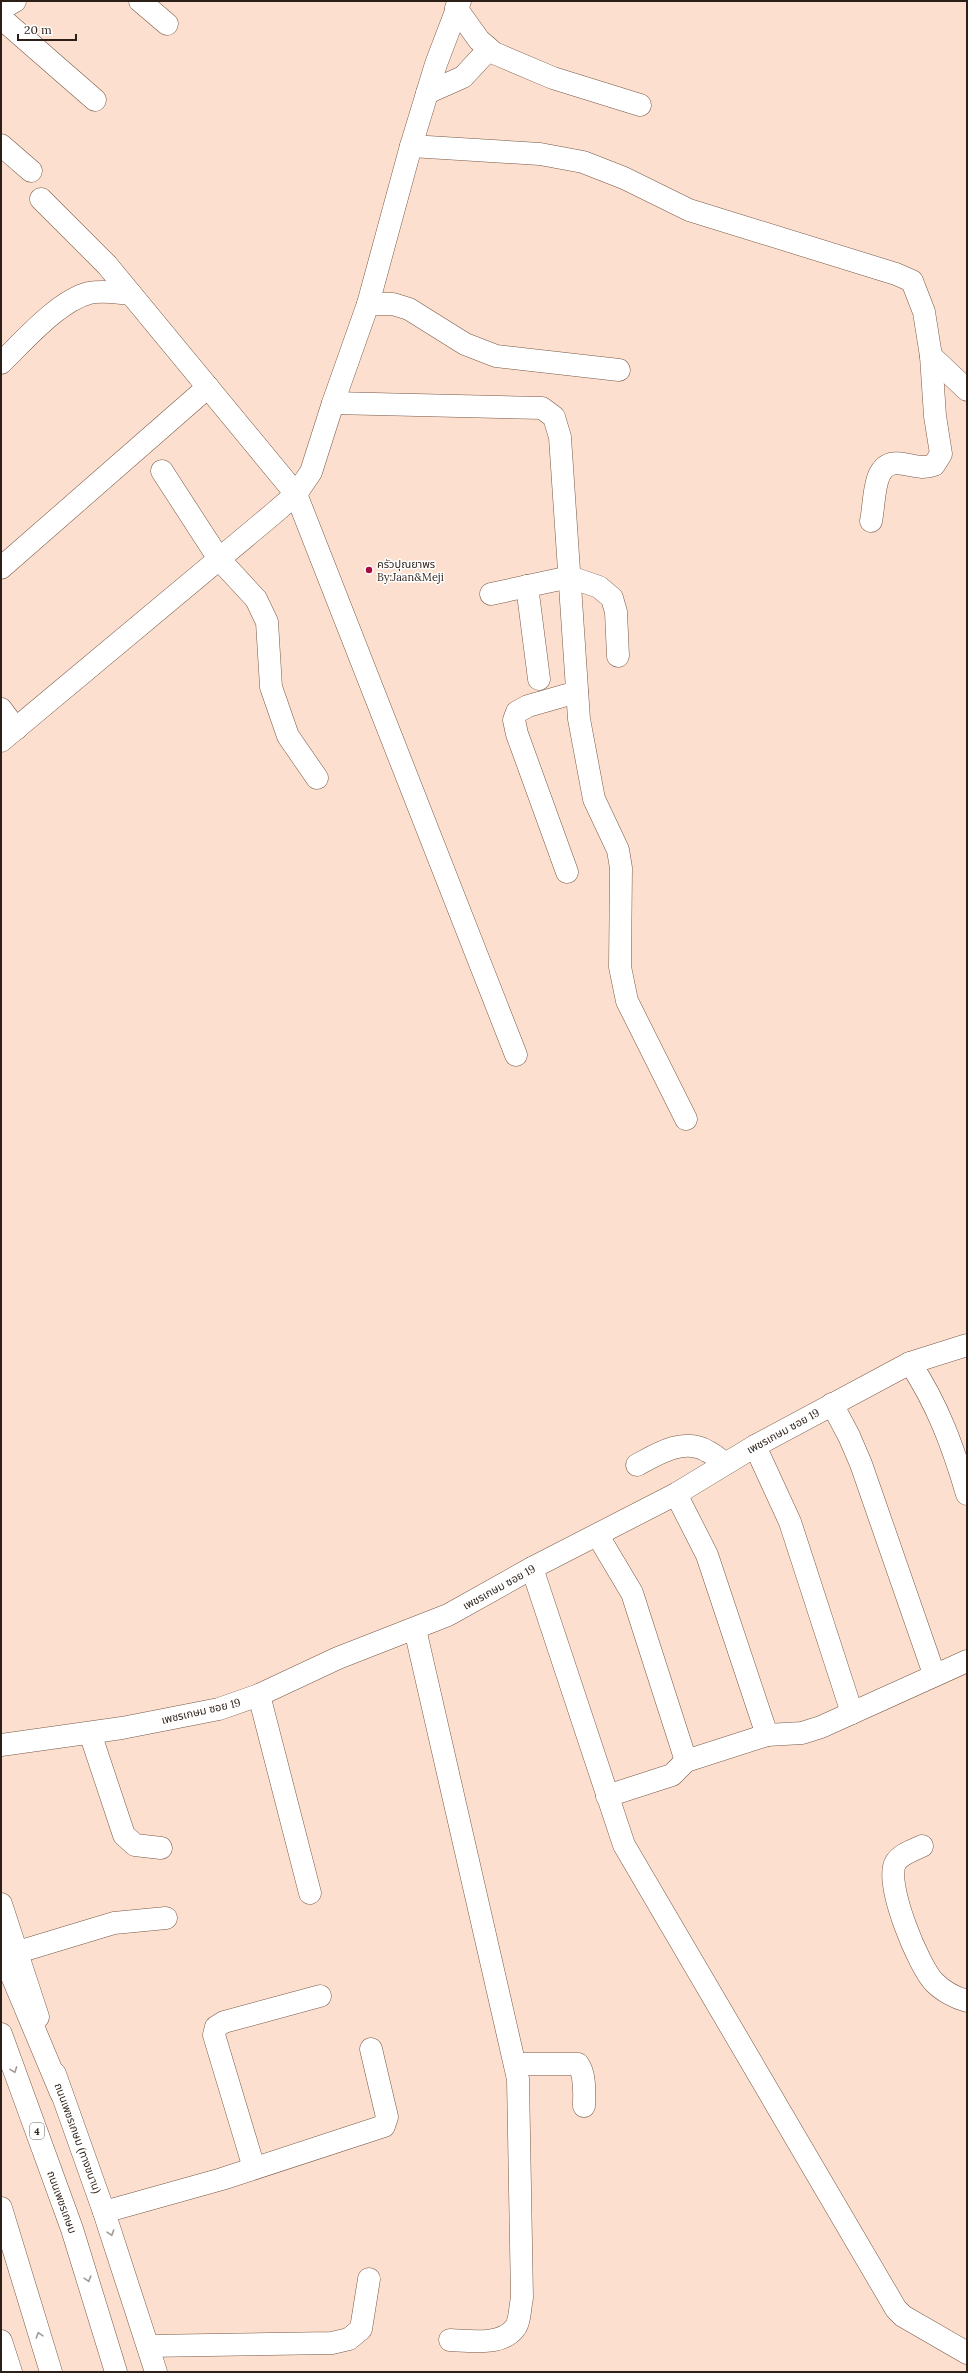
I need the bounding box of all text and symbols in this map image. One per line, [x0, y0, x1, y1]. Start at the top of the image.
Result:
scale bar [18, 16, 76, 42]
text: 20 m [24, 22, 52, 37]
place label: ครัวปุณยาพร By:Jaan&Meji [377, 557, 444, 584]
marker: ครัวปุณยาพร By:Jaan&Meji [364, 565, 374, 575]
street label: เพชรเกษม ซอย 19 [744, 1405, 822, 1457]
street label: เพชรเกษม ซอย 19 [460, 1561, 538, 1613]
street label: เพชรเกษม ซอย 19 [160, 1695, 242, 1727]
one-way arrow [10, 2067, 18, 2074]
street label: ถนนเพชรเกษม (ทางขนาน) [51, 2081, 105, 2195]
road number: 4 [30, 2123, 44, 2139]
street label: ถนนเพชรเกษม [44, 2169, 80, 2235]
one-way arrow [106, 2229, 115, 2236]
one-way arrow [83, 2276, 92, 2283]
one-way arrow [35, 2331, 44, 2338]

